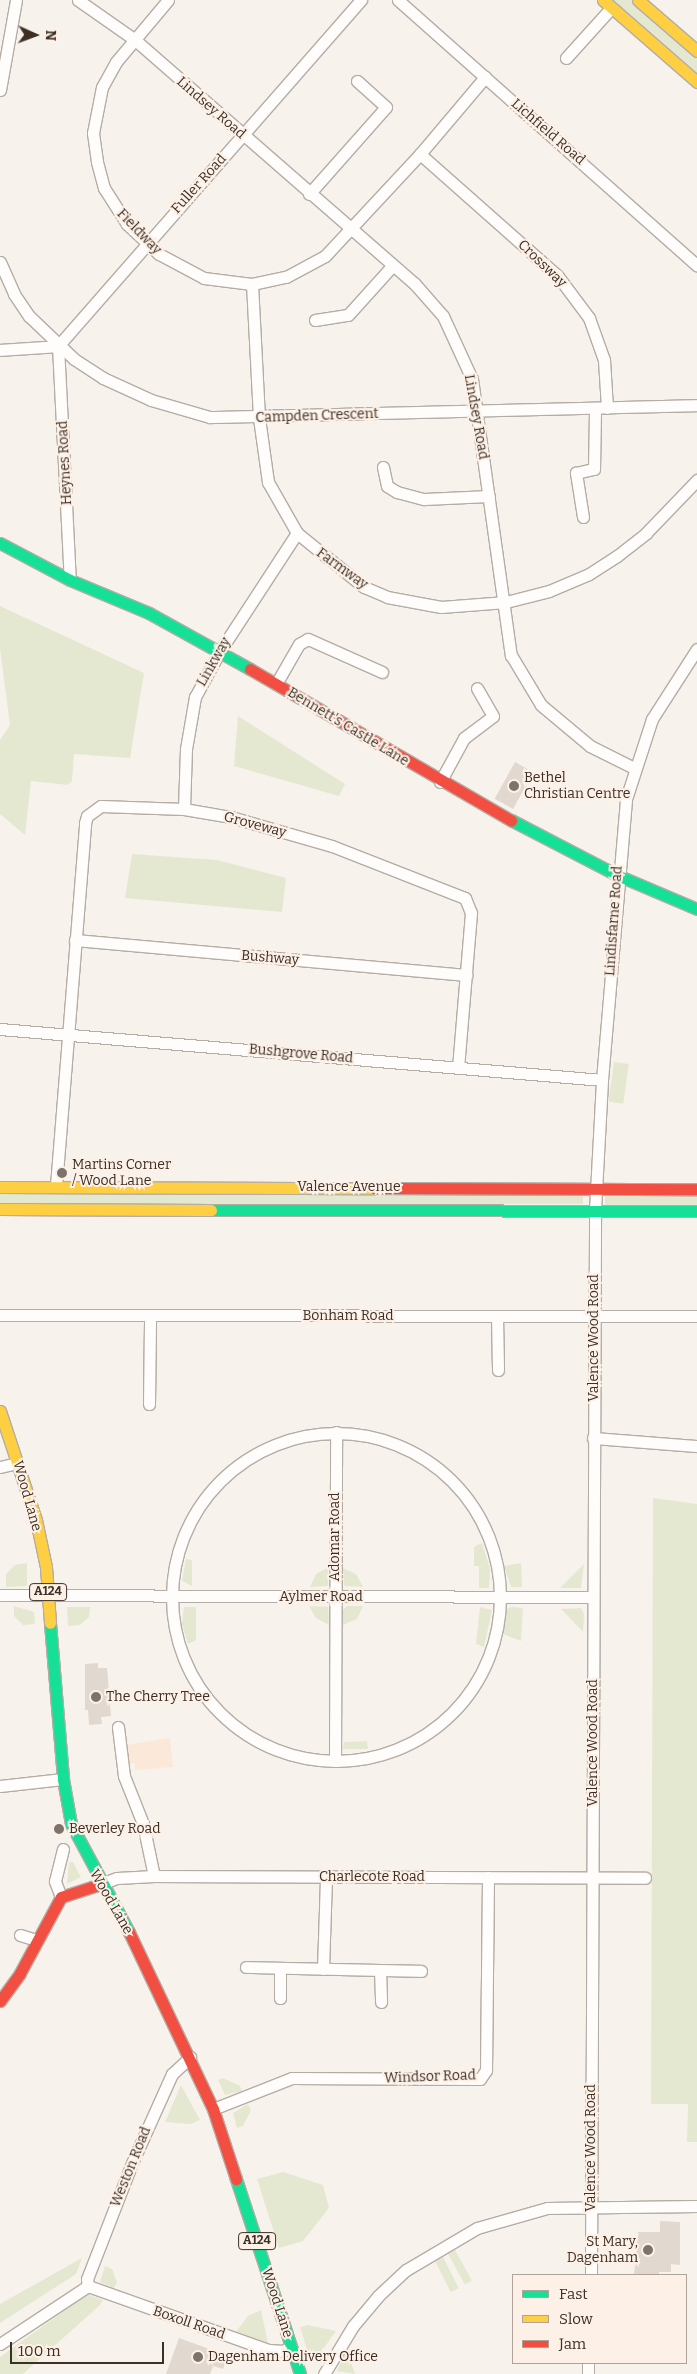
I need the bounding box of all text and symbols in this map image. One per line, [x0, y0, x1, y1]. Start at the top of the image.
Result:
north arrow [10, 10, 60, 60]
text: N [42, 30, 59, 41]
street label: Lindsey Road [173, 73, 249, 143]
street label: Lichfield Road [508, 95, 588, 169]
street label: Fuller Road [168, 151, 230, 217]
street label: Fieldway [113, 206, 165, 258]
street label: Crossway [514, 237, 570, 291]
street label: Lindsey Road [460, 373, 492, 461]
street label: Campden Crescent [255, 405, 379, 427]
street label: Heynes Road [54, 420, 76, 506]
street label: Farmway [313, 545, 371, 593]
street label: Linkway [193, 634, 235, 690]
street label: Bennett's Castle Lane [284, 684, 412, 770]
place label: Bethel Christian Centre [524, 770, 630, 802]
marker: Bethel Christian Centre [508, 780, 520, 792]
street label: Groveway [222, 809, 288, 841]
street label: Lindisfarne Road [602, 865, 626, 977]
street label: Bushway [240, 947, 300, 969]
street label: Bushgrove Road [248, 1041, 354, 1067]
place label: Martins Corner / Wood Lane [72, 1157, 171, 1190]
marker: Martins Corner / Wood Lane [56, 1167, 68, 1179]
street label: Valence Avenue [297, 1179, 401, 1195]
street label: Valence Wood Road [586, 1274, 602, 1402]
street label: Bonham Road [302, 1308, 394, 1324]
street label: Wood Lane [9, 1459, 45, 1533]
street label: Adomar Road [327, 1493, 343, 1581]
road number: A124 [28, 1582, 68, 1601]
street label: Aylmer Road [279, 1589, 363, 1605]
street label: Valence Wood Road [585, 1679, 601, 1807]
place label: The Cherry Tree [106, 1689, 210, 1705]
marker: The Cherry Tree [90, 1691, 102, 1703]
place label: Beverley Road [69, 1821, 160, 1837]
marker: Beverley Road [53, 1823, 65, 1835]
street label: Wood Lane [86, 1867, 136, 1937]
street label: Charlecote Road [319, 1869, 425, 1885]
street label: Windsor Road [384, 2067, 476, 2087]
street label: Valence Wood Road [583, 2084, 599, 2212]
street label: Weston Road [107, 2124, 155, 2210]
road number: A124 [237, 2232, 277, 2250]
place label: St Mary, Dagenham [567, 2234, 638, 2266]
marker: St Mary, Dagenham [642, 2244, 654, 2256]
street label: Wood Lane [258, 2266, 296, 2340]
legend [512, 2274, 687, 2364]
text: Fast [559, 2285, 588, 2303]
street label: Boxoll Road [151, 2303, 227, 2343]
text: Slow [559, 2310, 593, 2328]
scale bar [12, 2332, 166, 2364]
text: Jam [559, 2335, 586, 2353]
text: 100 m [18, 2342, 61, 2360]
place label: Dagenham Delivery Office [208, 2349, 378, 2365]
marker: Dagenham Delivery Office [192, 2351, 204, 2363]

